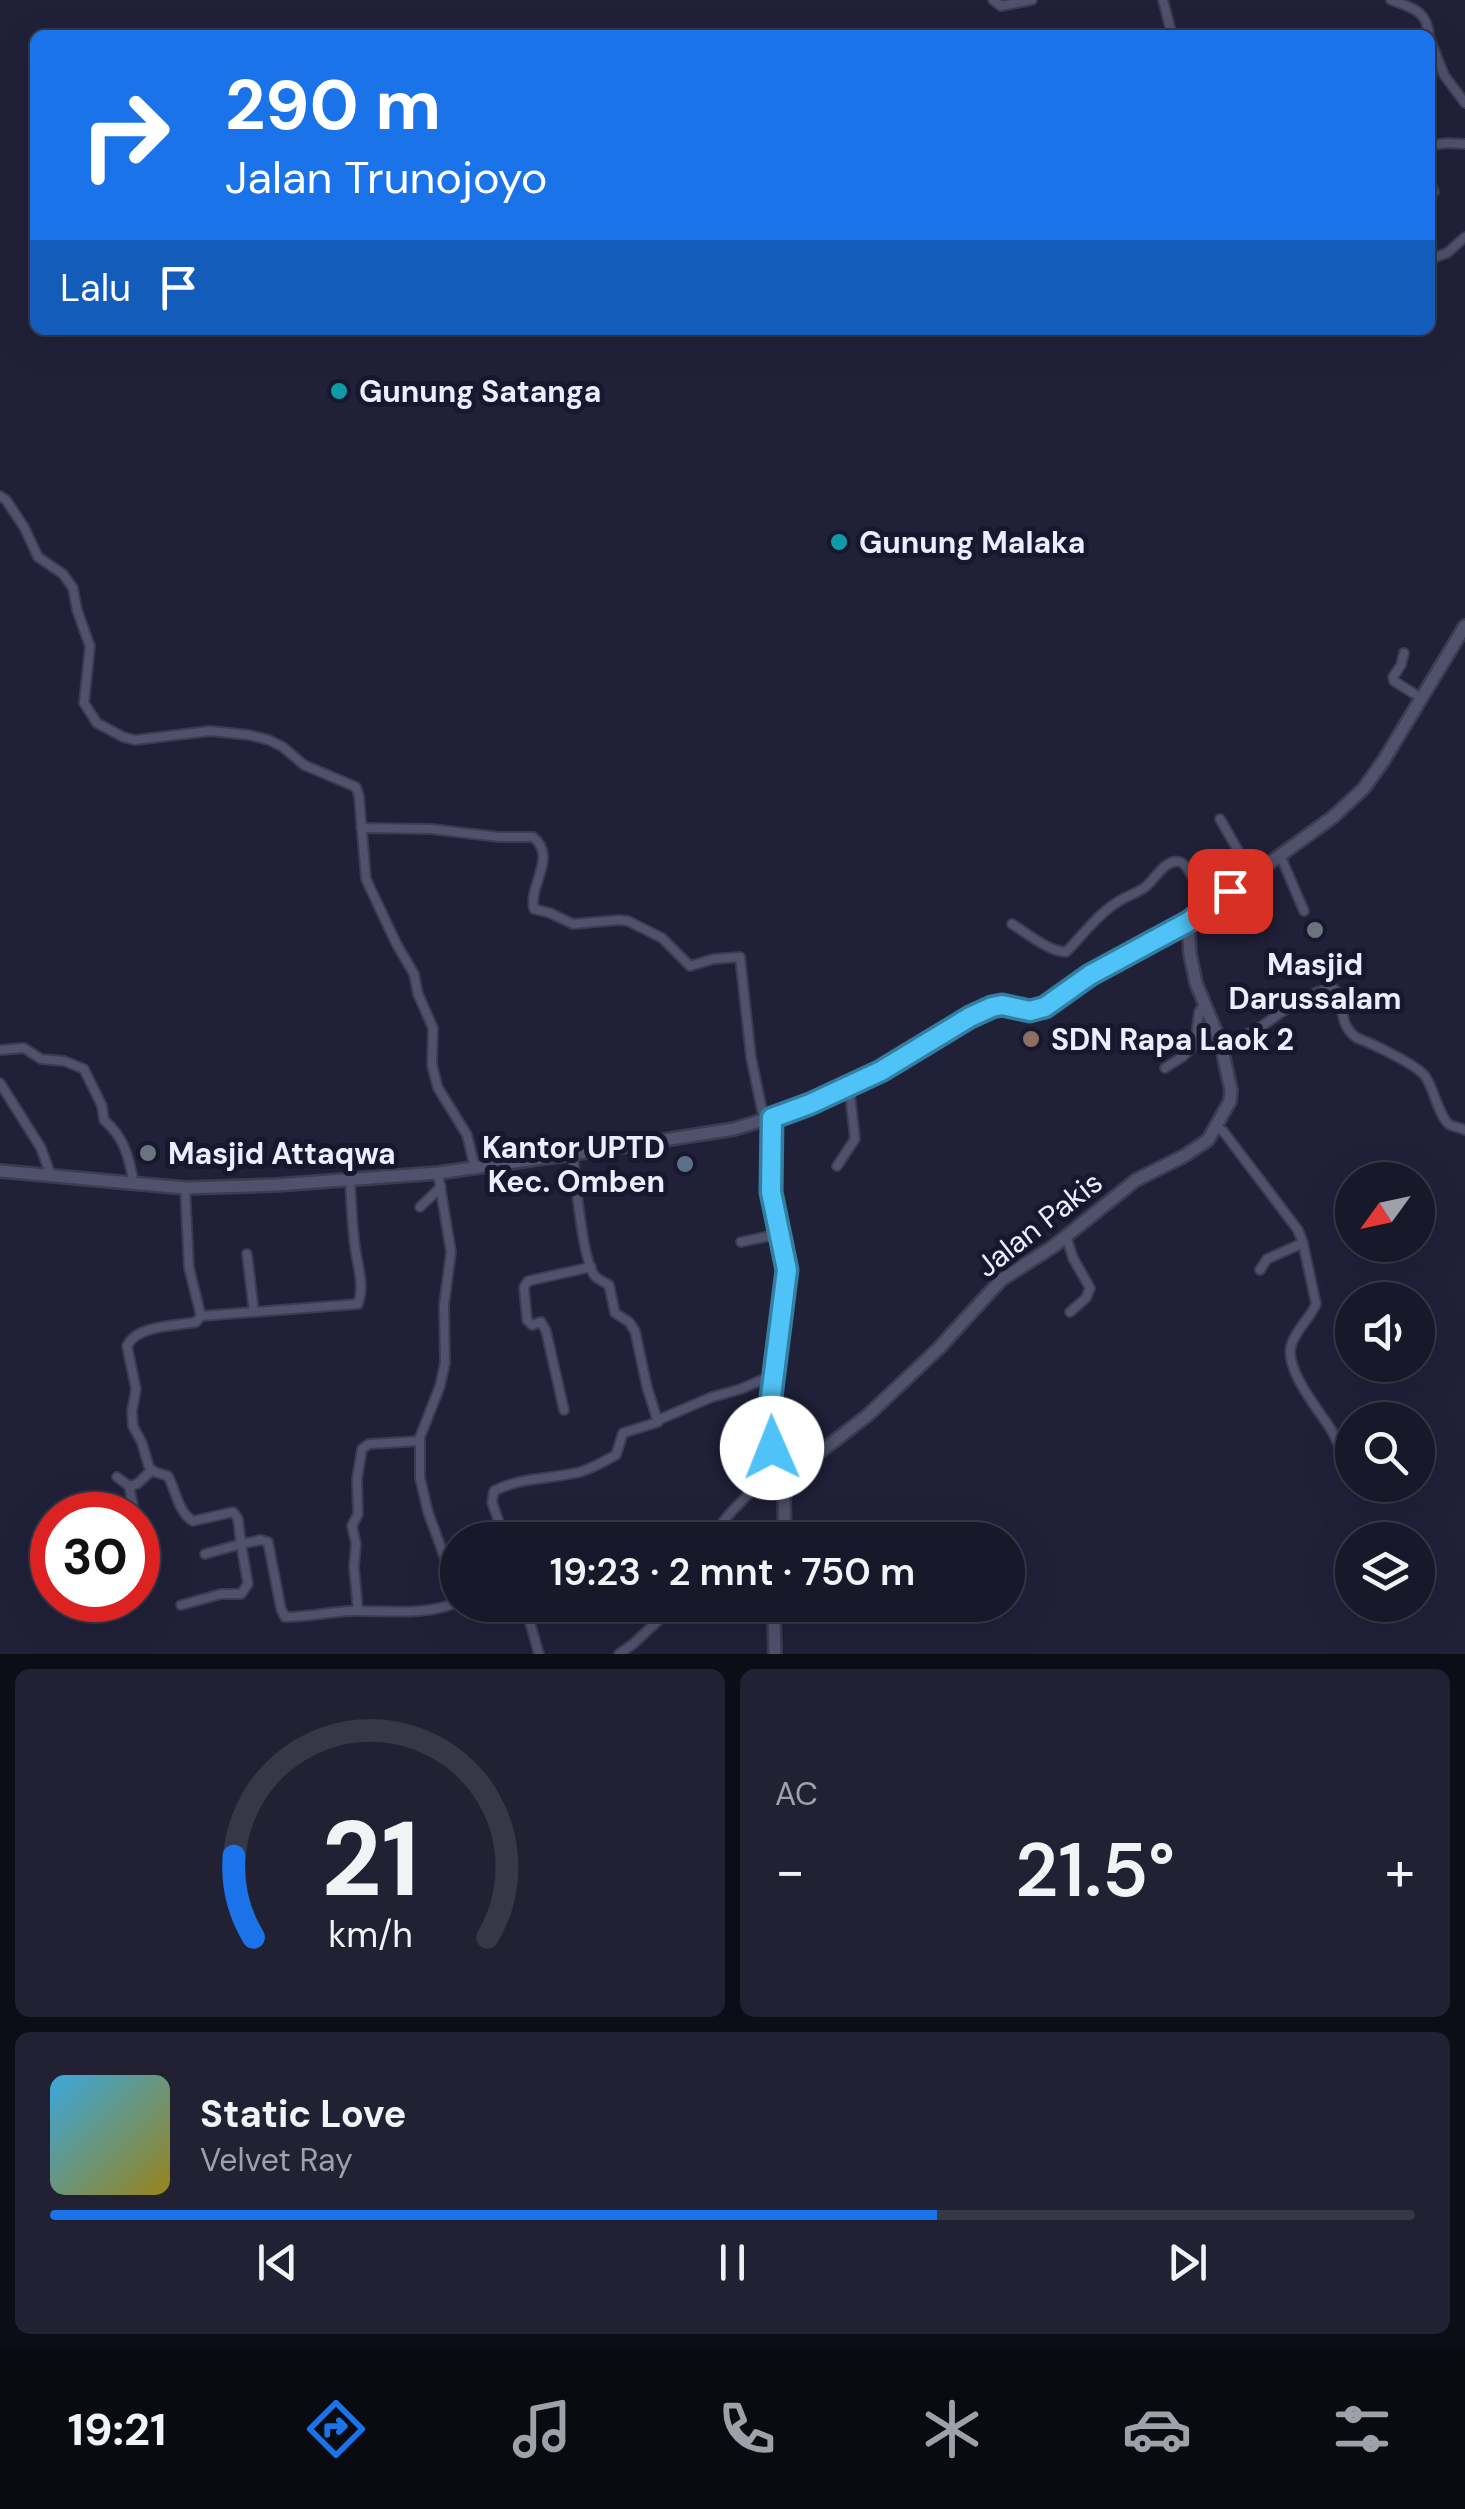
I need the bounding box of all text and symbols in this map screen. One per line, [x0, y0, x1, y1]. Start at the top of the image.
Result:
text: 290 m [225, 60, 441, 151]
icon: right [60, 70, 190, 200]
text: Jalan Trunojoyo [225, 148, 547, 207]
icon: arrive [151, 260, 206, 315]
text: Lalu [60, 263, 131, 313]
place label: Gunung Satanga [359, 372, 601, 411]
marker: Gunung Satanga [328, 380, 350, 402]
place label: Gunung Malaka [859, 523, 1085, 562]
marker: Gunung Malaka [828, 531, 850, 553]
pin [1188, 849, 1273, 934]
icon: arrive [1203, 864, 1258, 919]
marker: Masjid Darussalam [1304, 919, 1326, 941]
place label: Masjid Darussalam [1229, 945, 1401, 1018]
place label: SDN Rapa Laok 2 [1051, 1020, 1294, 1059]
marker: SDN Rapa Laok 2 [1020, 1028, 1042, 1050]
place label: Kantor UPTD Kec. Omben [482, 1128, 665, 1201]
place label: Masjid Attaqwa [168, 1134, 396, 1173]
marker: Masjid Attaqwa [137, 1142, 159, 1164]
marker: Kantor UPTD Kec. Omben [674, 1153, 696, 1175]
street label: Jalan Pakis [968, 1162, 1110, 1286]
north arrow [1335, 1162, 1435, 1262]
map controls [1335, 1162, 1435, 1622]
button: sound [1335, 1282, 1435, 1382]
position arrow [720, 1396, 824, 1500]
button: search [1335, 1402, 1435, 1502]
speed limit sign: 30 [30, 1492, 160, 1622]
button: layers [1335, 1522, 1435, 1622]
text: 19:23 · 2 mnt · 750 m [550, 1547, 915, 1597]
text: AC [775, 1773, 818, 1815]
text: 21 [321, 1792, 419, 1927]
text: 21.5° [1015, 1822, 1175, 1919]
text: − [775, 1835, 805, 1907]
text: + [1385, 1835, 1415, 1907]
text: km/h [328, 1912, 412, 1958]
text: Static Love [200, 2089, 406, 2139]
text: Velvet Ray [200, 2139, 353, 2181]
icon: previous [250, 2235, 305, 2290]
icon: pause [705, 2235, 760, 2290]
icon: next [1160, 2235, 1215, 2290]
icon: directions [301, 2394, 371, 2464]
icon: music [507, 2394, 577, 2464]
icon: phone [712, 2394, 782, 2464]
icon: climate [917, 2394, 987, 2464]
icon: car [1122, 2394, 1192, 2464]
icon: filters [1327, 2394, 1397, 2464]
text: 19:21 [68, 2400, 166, 2459]

